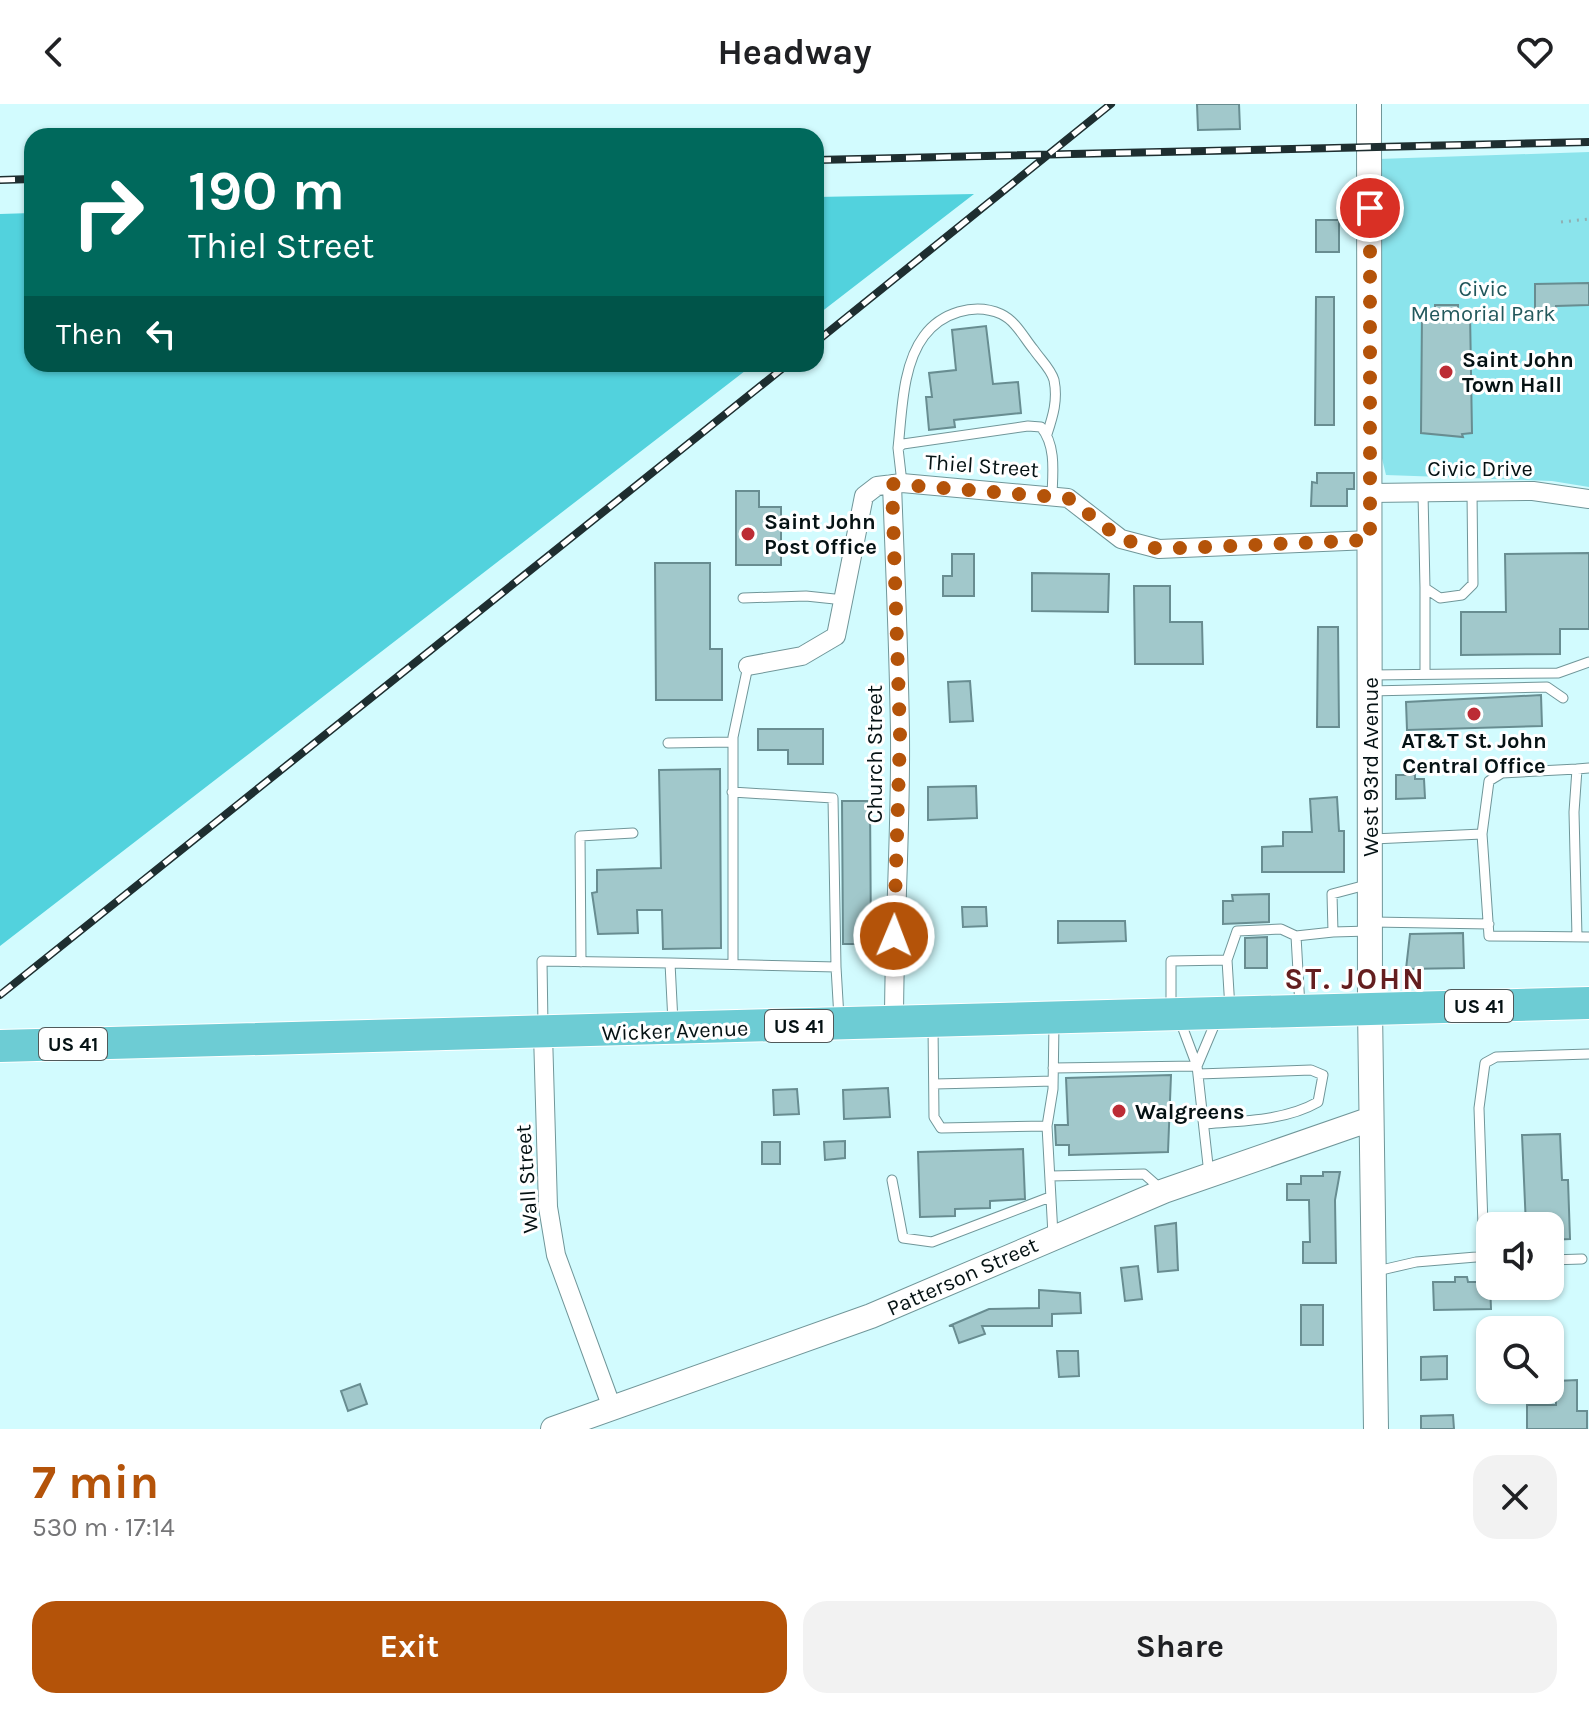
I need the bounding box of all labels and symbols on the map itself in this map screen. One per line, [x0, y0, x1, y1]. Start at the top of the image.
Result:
pin [1336, 174, 1404, 242]
park label: Civic Memorial Park [1410, 276, 1556, 327]
place label: Saint John Town Hall [1462, 347, 1574, 398]
marker: Saint John Town Hall [1437, 363, 1455, 381]
street label: Thiel Street [924, 449, 1040, 483]
street label: Civic Drive [1427, 456, 1533, 482]
place label: Saint John Post Office [764, 509, 877, 560]
marker: Saint John Post Office [739, 525, 757, 543]
street label: West 93rd Avenue [1358, 677, 1384, 857]
street label: Church Street [862, 685, 888, 823]
marker: AT&T St. John Central Office [1465, 705, 1483, 723]
place label: AT&T St. John Central Office [1401, 728, 1547, 779]
position arrow [852, 894, 936, 978]
district label: ST. JOHN [1284, 961, 1426, 997]
road number: US 41 [1445, 990, 1513, 1022]
road number: US 41 [765, 1010, 833, 1042]
street label: Wicker Avenue [601, 1015, 749, 1047]
road number: US 41 [39, 1028, 107, 1060]
place label: Walgreens [1135, 1099, 1245, 1125]
marker: Walgreens [1110, 1102, 1128, 1120]
street label: Wall Street [510, 1124, 544, 1234]
street label: Patterson Street [883, 1232, 1042, 1322]

